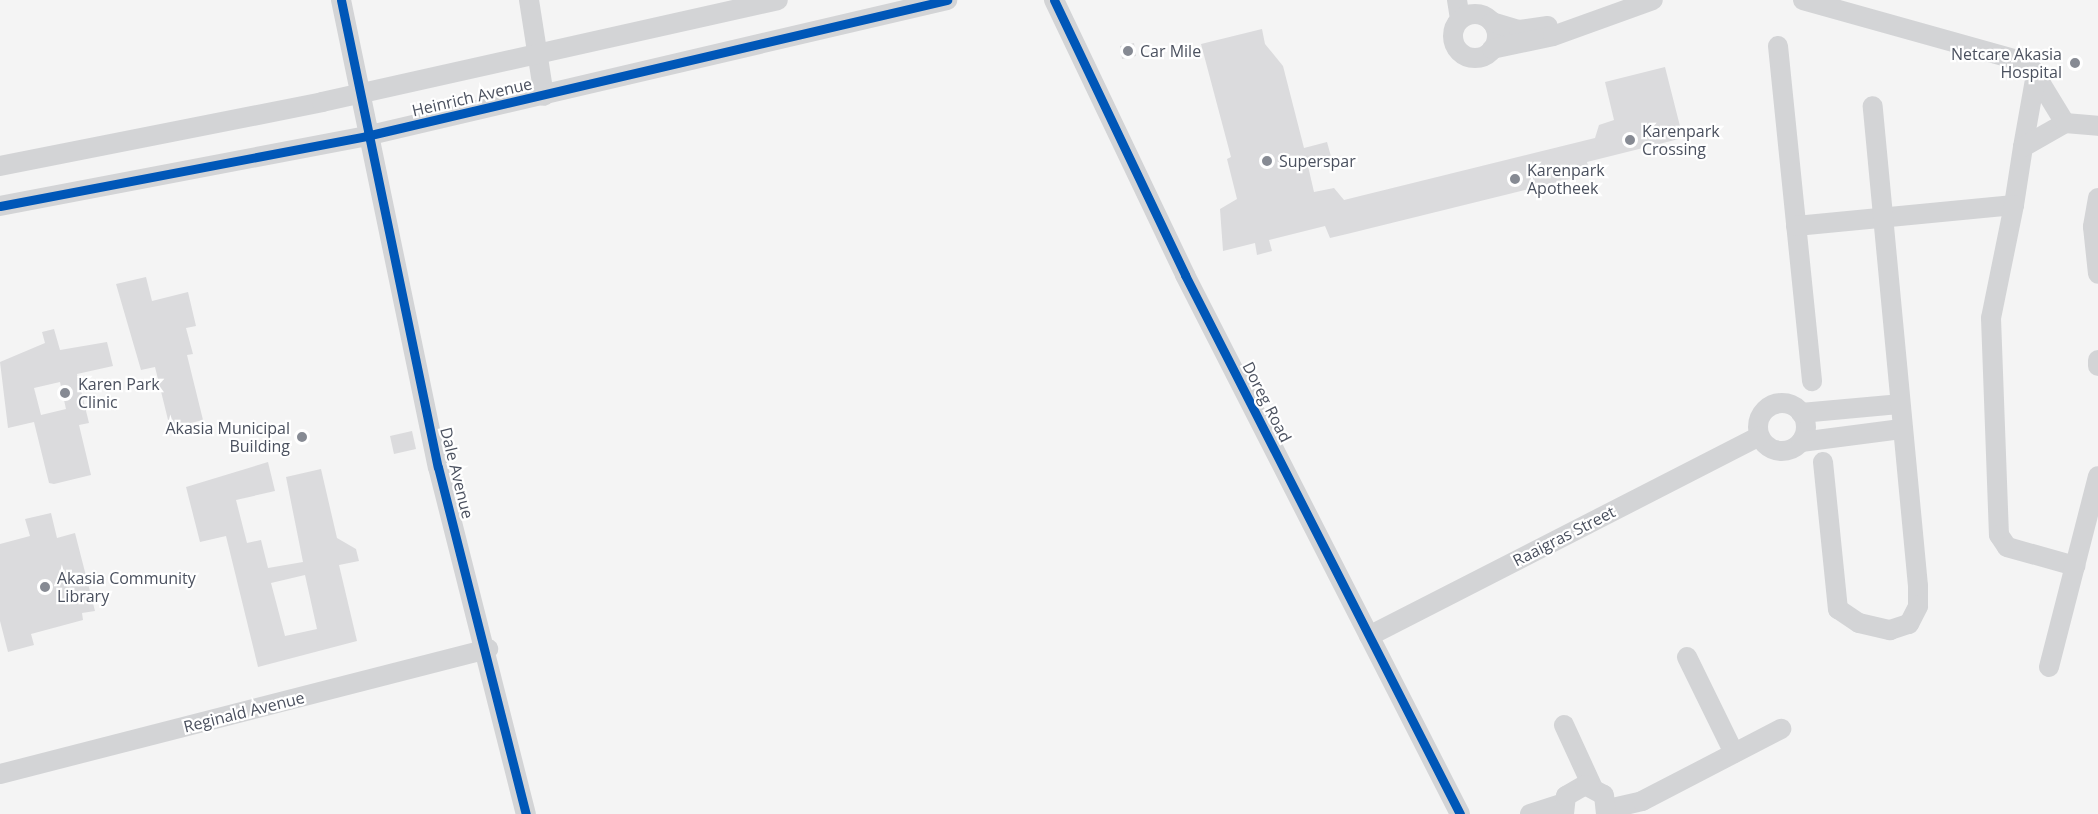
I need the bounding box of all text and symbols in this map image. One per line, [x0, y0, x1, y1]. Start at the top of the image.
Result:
place label: Car Mile [1140, 41, 1201, 61]
marker: Car Mile [1121, 44, 1135, 58]
place label: Netcare Akasia Hospital [1951, 44, 2062, 82]
marker: Netcare Akasia Hospital [2066, 54, 2084, 72]
street label: Heinrich Avenue [410, 74, 534, 120]
place label: Karenpark Crossing [1642, 121, 1720, 159]
marker: Karenpark Crossing [1623, 133, 1637, 147]
place label: Superspar [1279, 151, 1356, 171]
marker: Superspar [1260, 154, 1274, 168]
place label: Karenpark Apotheek [1527, 160, 1605, 198]
marker: Karenpark Apotheek [1508, 172, 1522, 186]
street label: Doreg Road [1239, 359, 1295, 445]
place label: Karen Park Clinic [78, 374, 160, 412]
marker: Karen Park Clinic [56, 384, 74, 402]
place label: Akasia Municipal Building [165, 418, 290, 456]
street label: Dale Avenue [436, 425, 478, 521]
marker: Akasia Municipal Building [295, 430, 309, 444]
street label: Raaigras Street [1510, 502, 1618, 570]
place label: Akasia Community Library [57, 568, 196, 606]
marker: Akasia Community Library [38, 580, 52, 594]
street label: Reginald Avenue [182, 688, 306, 736]

